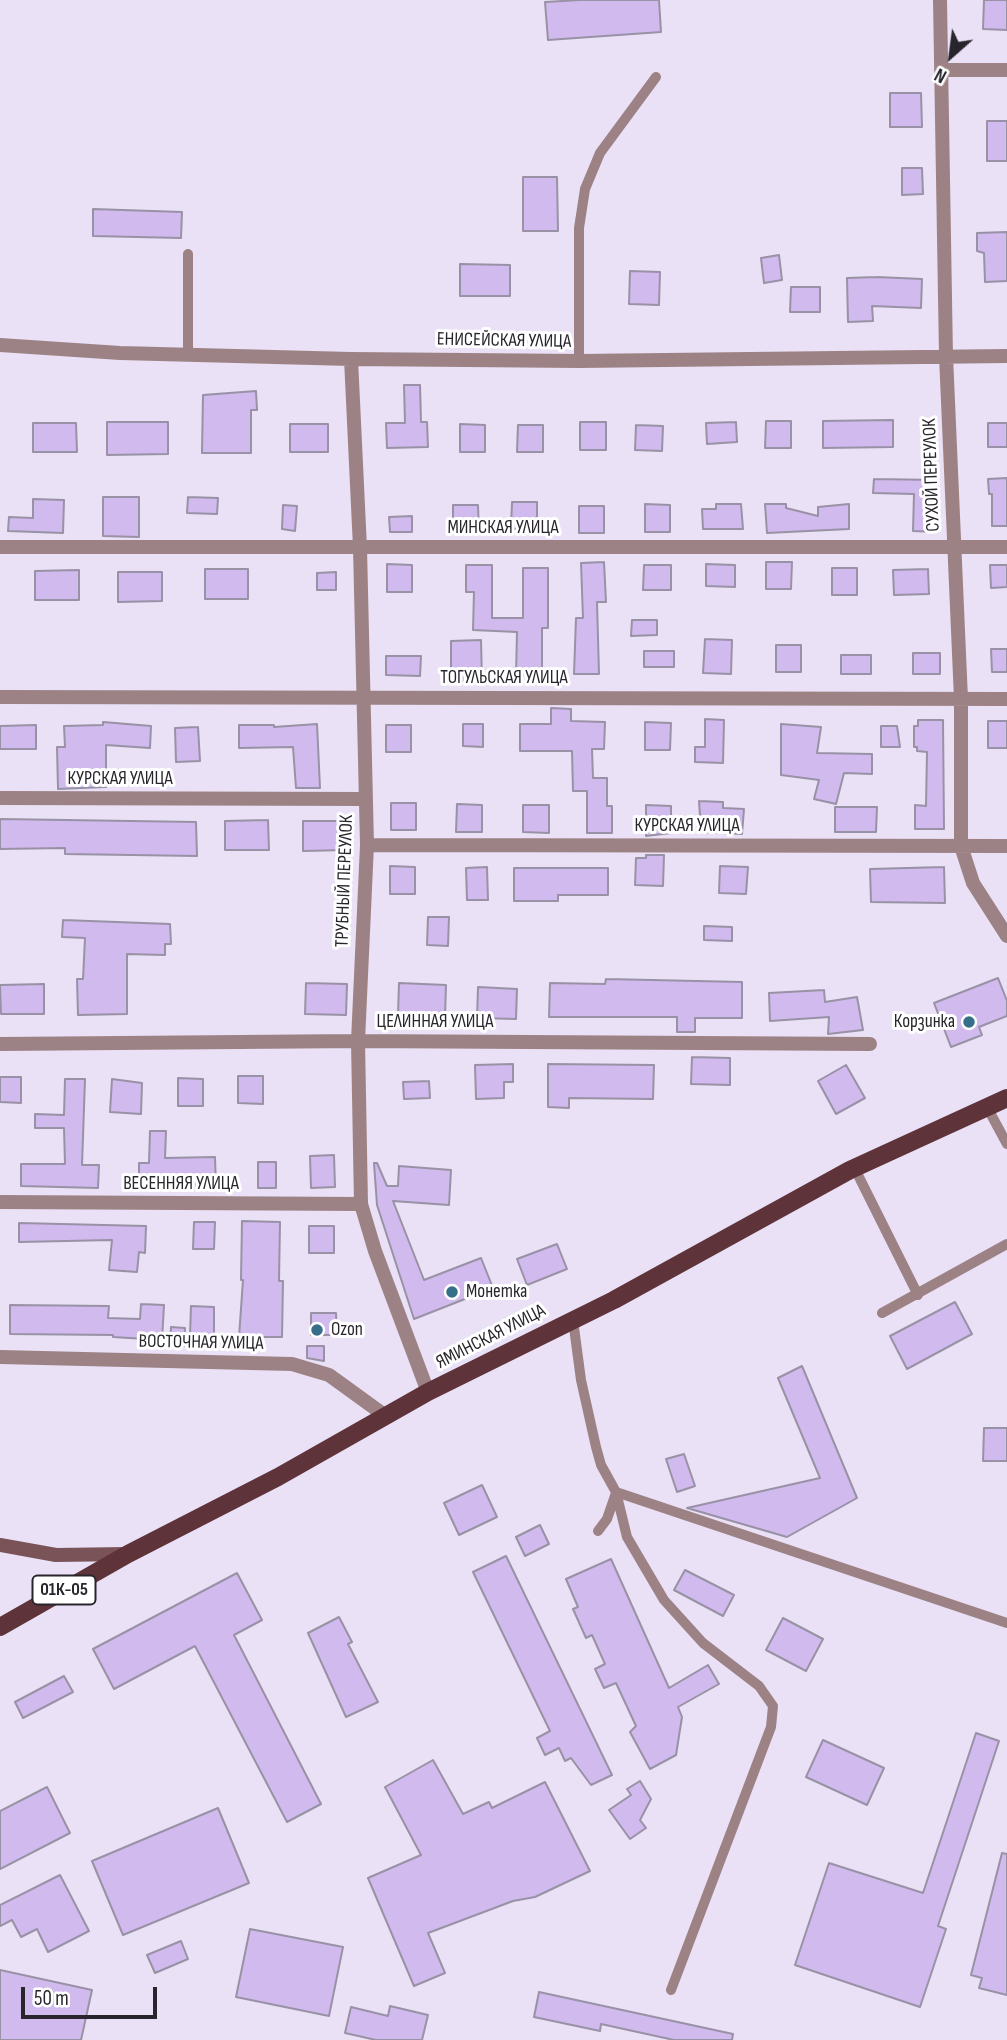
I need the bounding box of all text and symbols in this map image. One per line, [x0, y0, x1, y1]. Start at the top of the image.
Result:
north arrow [916, 21, 986, 91]
text: N [931, 62, 951, 88]
street label: ЕНИСЕЙСКАЯ УЛИЦА [437, 328, 571, 354]
street label: СУХОЙ ПЕРЕУЛОК [919, 418, 945, 532]
street label: МИНСКАЯ УЛИЦА [447, 517, 559, 539]
street label: ТОГУЛЬСКАЯ УЛИЦА [440, 667, 568, 689]
street label: КУРСКАЯ УЛИЦА [67, 768, 173, 790]
street label: ТРУБНЫЙ ПЕРЕУЛОК [331, 814, 359, 948]
street label: КУРСКАЯ УЛИЦА [634, 815, 740, 837]
street label: ЦЕЛИННАЯ УЛИЦА [377, 1011, 493, 1033]
place label: Корзинка [894, 1011, 955, 1033]
marker: Корзинка [961, 1014, 977, 1030]
street label: ВЕСЕННЯЯ УЛИЦА [123, 1173, 239, 1195]
place label: Монетка [466, 1281, 527, 1303]
marker: Монетка [444, 1284, 460, 1300]
street label: ЯМИНСКАЯ УЛИЦА [432, 1300, 550, 1374]
place label: Ozon [331, 1319, 363, 1341]
marker: Ozon [309, 1322, 325, 1338]
street label: ВОСТОЧНАЯ УЛИЦА [138, 1331, 264, 1355]
road number: 01К-05 [32, 1576, 96, 1604]
scale bar [24, 1974, 161, 2018]
text: 50 m [34, 1986, 69, 2011]

